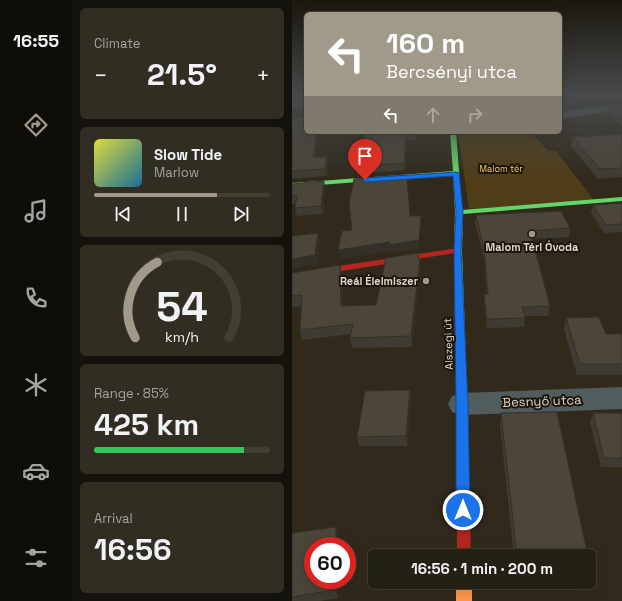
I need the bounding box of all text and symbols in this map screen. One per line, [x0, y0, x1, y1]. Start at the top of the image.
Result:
text: 160 m [386, 25, 465, 61]
icon: left [320, 28, 372, 80]
text: 16:55 [13, 29, 59, 52]
text: Climate [94, 35, 140, 52]
text: 21.5° [147, 55, 217, 94]
text: Bercsényi utca [386, 60, 517, 83]
text: − [94, 61, 108, 89]
text: + [256, 61, 270, 89]
icon: left [380, 104, 402, 126]
icon: ahead [422, 104, 444, 126]
icon: right [464, 104, 486, 126]
icon: directions [22, 111, 50, 139]
pin [348, 139, 382, 180]
text: Slow Tide [154, 145, 222, 164]
icon: arrive [354, 145, 376, 167]
park label: Malom tér [479, 163, 523, 175]
text: Marlow [154, 164, 199, 181]
icon: music [22, 197, 50, 225]
icon: previous [112, 203, 134, 225]
icon: pause [171, 203, 193, 225]
icon: next [230, 203, 252, 225]
marker: Malom Téri Óvoda [527, 229, 537, 239]
place label: Malom Téri Óvoda [486, 240, 579, 254]
place label: Reál Élelmiszer [340, 274, 419, 288]
marker: Reál Élelmiszer [421, 276, 431, 286]
text: 54 [156, 280, 208, 333]
icon: phone [22, 284, 50, 312]
street label: Alszegi út [440, 318, 456, 370]
text: km/h [165, 328, 199, 346]
icon: climate [22, 371, 50, 399]
text: Range · 85% [94, 385, 169, 402]
street label: Besnyő utca [502, 391, 582, 411]
text: 425 km [94, 405, 199, 444]
icon: car [22, 457, 50, 485]
position arrow [442, 489, 484, 531]
text: Arrival [94, 510, 133, 527]
text: 16:56 [94, 530, 172, 569]
speed limit sign: 60 [304, 537, 356, 589]
icon: filters [22, 544, 50, 572]
text: 16:56 · 1 min · 200 m [411, 559, 553, 578]

